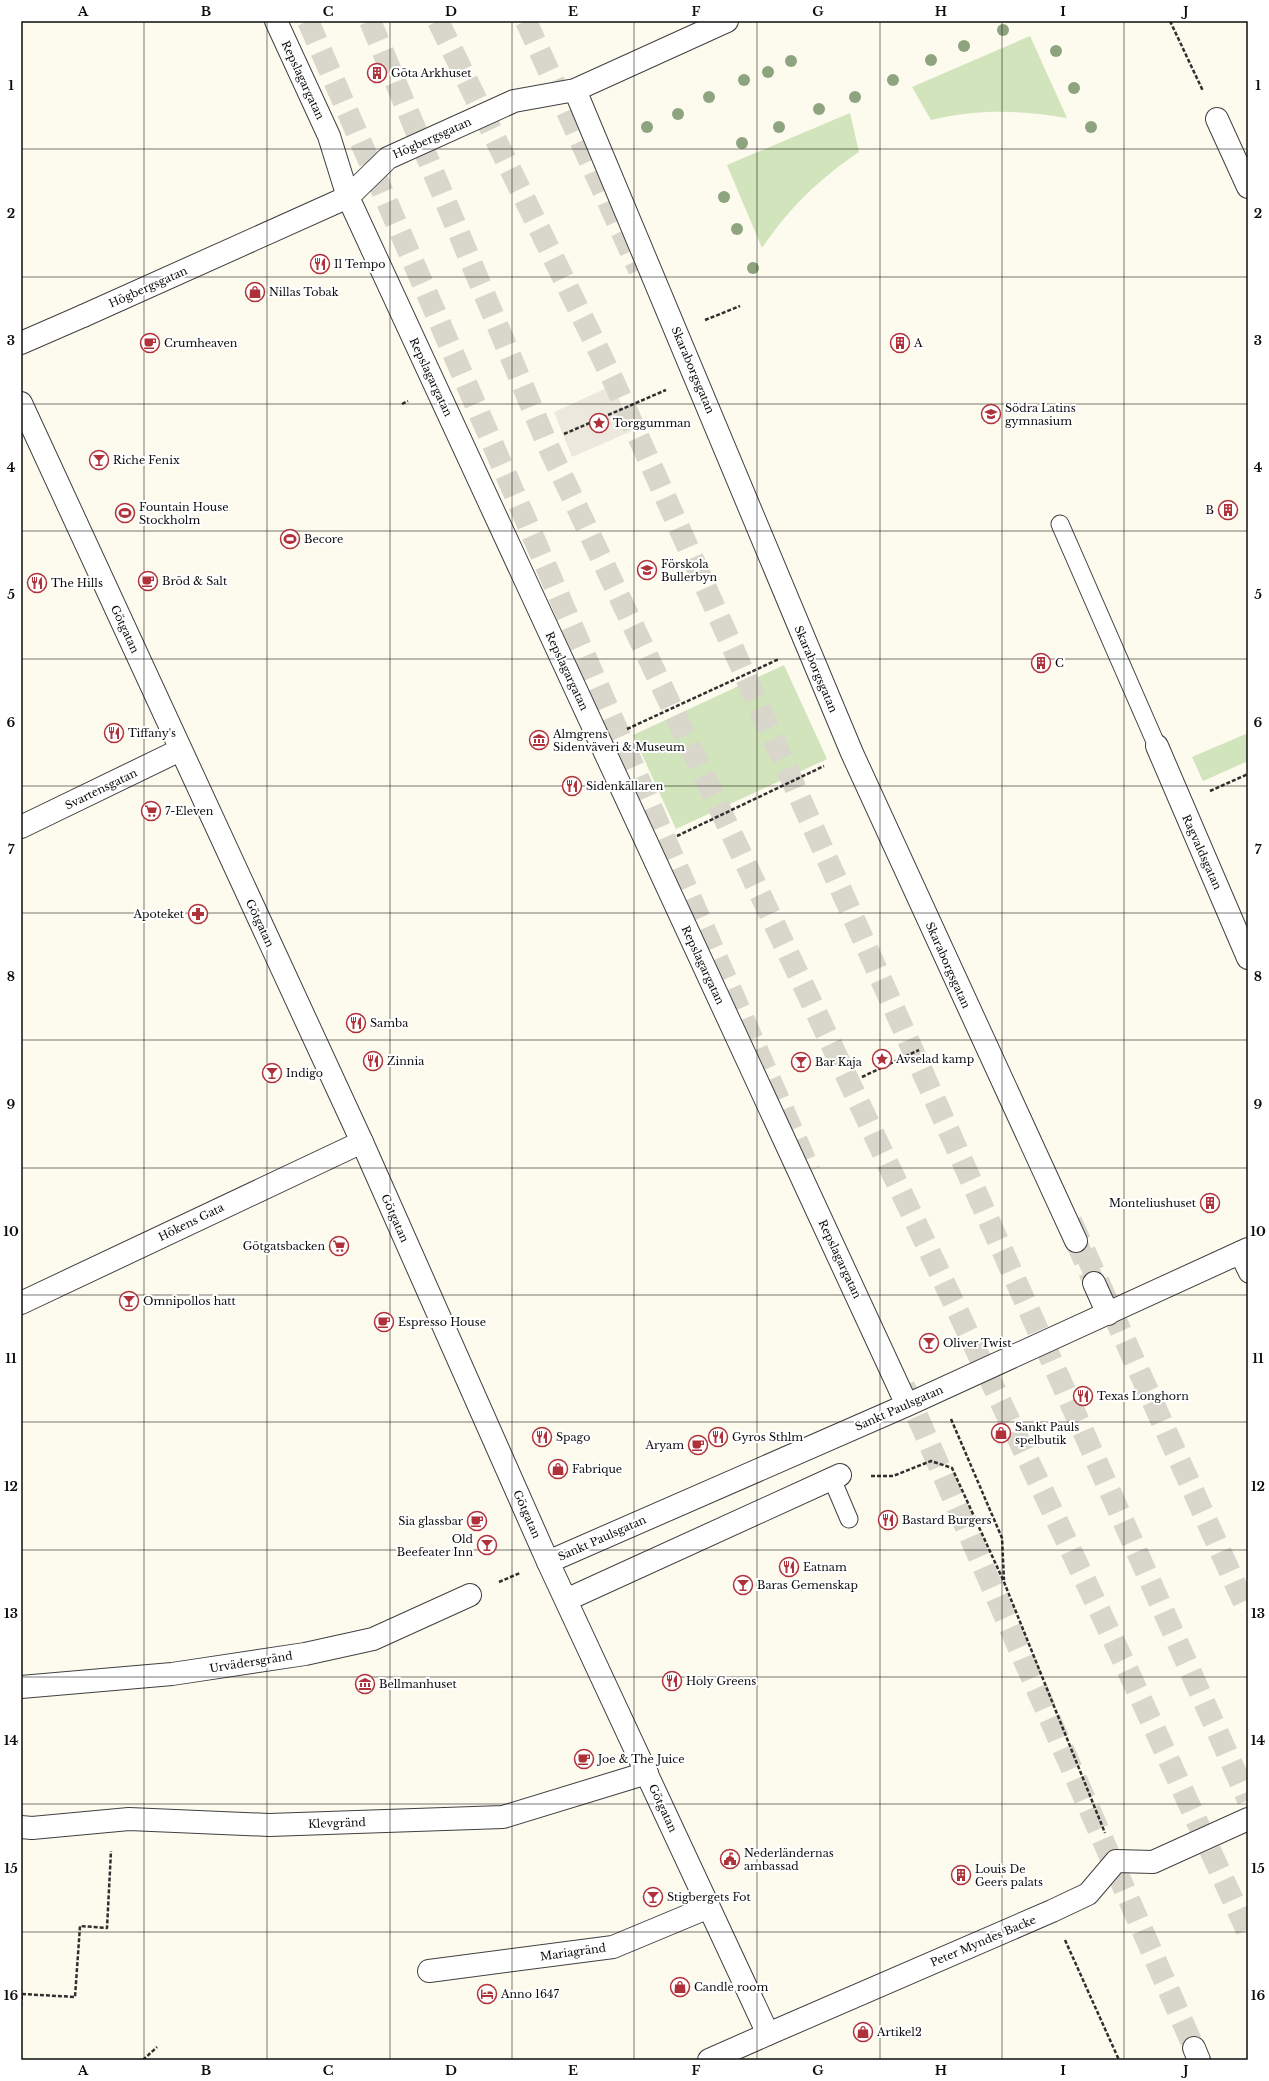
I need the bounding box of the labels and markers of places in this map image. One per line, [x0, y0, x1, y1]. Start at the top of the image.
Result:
building icon: Göta Arkhuset [366, 62, 388, 84]
place label: Göta Arkhuset [391, 66, 472, 80]
restaurant icon: Il Tempo [309, 253, 331, 275]
place label: Il Tempo [334, 257, 385, 271]
shop icon: Nillas Tobak [244, 281, 266, 303]
place label: Nillas Tobak [269, 285, 339, 299]
cafe icon: Crumheaven [139, 332, 161, 354]
building icon: A [889, 332, 911, 354]
place label: Crumheaven [164, 336, 238, 350]
place label: A [913, 336, 923, 350]
place label: Södra Latins gymnasium [1005, 401, 1076, 428]
school or university icon: Södra Latins gymnasium [980, 403, 1002, 425]
place icon: Torggumman [588, 412, 610, 434]
place label: Torggumman [613, 416, 691, 430]
bar icon: Riche Fenix [88, 449, 110, 471]
place label: Riche Fenix [113, 453, 180, 467]
building icon: B [1217, 499, 1239, 521]
place label: Fountain House Stockholm [139, 500, 229, 527]
sports icon: Fountain House Stockholm [114, 502, 136, 524]
place label: B [1206, 503, 1214, 517]
sports icon: Becore [279, 528, 301, 550]
place label: Becore [304, 532, 343, 546]
place label: Förskola Bullerbyn [661, 557, 717, 584]
school or university icon: Förskola Bullerbyn [636, 559, 658, 581]
cafe icon: Bröd & Salt [137, 570, 159, 592]
restaurant icon: The Hills [26, 572, 48, 594]
place label: Bröd & Salt [162, 574, 228, 588]
place label: The Hills [51, 576, 103, 590]
building icon: C [1030, 652, 1052, 674]
place label: C [1055, 656, 1064, 670]
restaurant icon: Tiffany's [103, 722, 125, 744]
place label: Tiffany's [128, 726, 176, 740]
place label: Almgrens Sidenväveri & Museum [552, 727, 685, 754]
museum icon: Almgrens Sidenväveri & Museum [528, 729, 550, 751]
restaurant icon: Sidenkällaren [561, 775, 583, 797]
place label: Sidenkällaren [586, 779, 664, 793]
supermarket icon: 7-Eleven [140, 800, 162, 822]
place label: 7-Eleven [165, 804, 214, 818]
pharmacy icon: Apoteket [187, 903, 209, 925]
place label: Apoteket [133, 907, 185, 921]
restaurant icon: Samba [345, 1012, 367, 1034]
place label: Samba [370, 1016, 409, 1030]
place icon: Avselad kamp [871, 1048, 893, 1070]
restaurant icon: Zinnia [362, 1050, 384, 1072]
bar icon: Bar Kaja [790, 1051, 812, 1073]
place label: Avselad kamp [895, 1052, 974, 1066]
place label: Zinnia [387, 1054, 425, 1068]
place label: Bar Kaja [815, 1055, 863, 1069]
bar icon: Indigo [261, 1062, 283, 1084]
place label: Indigo [286, 1066, 323, 1080]
building icon: Monteliushuset [1199, 1192, 1221, 1214]
place label: Monteliushuset [1109, 1196, 1197, 1210]
supermarket icon: Götgatsbacken [328, 1235, 350, 1257]
place label: Götgatsbacken [243, 1239, 325, 1253]
bar icon: Omnipollos hatt [118, 1290, 140, 1312]
place label: Omnipollos hatt [143, 1294, 237, 1308]
cafe icon: Espresso House [373, 1311, 395, 1333]
place label: Espresso House [398, 1315, 486, 1329]
bar icon: Oliver Twist [918, 1332, 940, 1354]
place label: Oliver Twist [943, 1336, 1012, 1350]
restaurant icon: Texas Longhorn [1072, 1385, 1094, 1407]
place label: Texas Longhorn [1097, 1389, 1189, 1403]
place label: Sankt Pauls spelbutik [1015, 1420, 1079, 1447]
shop icon: Sankt Pauls spelbutik [990, 1422, 1012, 1444]
restaurant icon: Spago [531, 1426, 553, 1448]
restaurant icon: Gyros Sthlm [707, 1426, 729, 1448]
place label: Spago [556, 1430, 590, 1444]
place label: Gyros Sthlm [732, 1430, 803, 1444]
cafe icon: Aryam [687, 1434, 709, 1456]
place label: Aryam [644, 1438, 684, 1452]
shop icon: Fabrique [547, 1458, 569, 1480]
place label: Fabrique [572, 1462, 622, 1476]
restaurant icon: Bastard Burgers [877, 1509, 899, 1531]
cafe icon: Sia glassbar [466, 1510, 488, 1532]
place label: Bastard Burgers [902, 1513, 992, 1527]
place label: Sia glassbar [398, 1514, 464, 1528]
place label: Old Beefeater Inn [397, 1532, 474, 1559]
bar icon: Old Beefeater Inn [476, 1534, 498, 1556]
restaurant icon: Eatnam [778, 1556, 800, 1578]
place label: Eatnam [803, 1560, 847, 1574]
bar icon: Baras Gemenskap [732, 1574, 754, 1596]
place label: Baras Gemenskap [757, 1578, 858, 1592]
restaurant icon: Holy Greens [661, 1670, 683, 1692]
museum icon: Bellmanhuset [354, 1673, 376, 1695]
place label: Holy Greens [686, 1674, 756, 1688]
place label: Bellmanhuset [379, 1677, 458, 1691]
cafe icon: Joe & The Juice [573, 1748, 595, 1770]
place label: Joe & The Juice [596, 1752, 684, 1766]
place label: Nederländernas ambassad [744, 1846, 834, 1873]
public building icon: Nederländernas ambassad [719, 1848, 741, 1870]
place label: Louis De Geers palats [975, 1862, 1043, 1889]
building icon: Louis De Geers palats [950, 1864, 972, 1886]
bar icon: Stigbergets Fot [642, 1886, 664, 1908]
place label: Stigbergets Fot [667, 1890, 752, 1904]
shop icon: Candle room [669, 1976, 691, 1998]
place label: Candle room [694, 1980, 768, 1994]
hotel icon: Anno 1647 [476, 1983, 498, 2005]
place label: Anno 1647 [500, 1987, 559, 2001]
shop icon: Artikel2 [852, 2021, 874, 2043]
place label: Artikel2 [876, 2025, 922, 2039]

